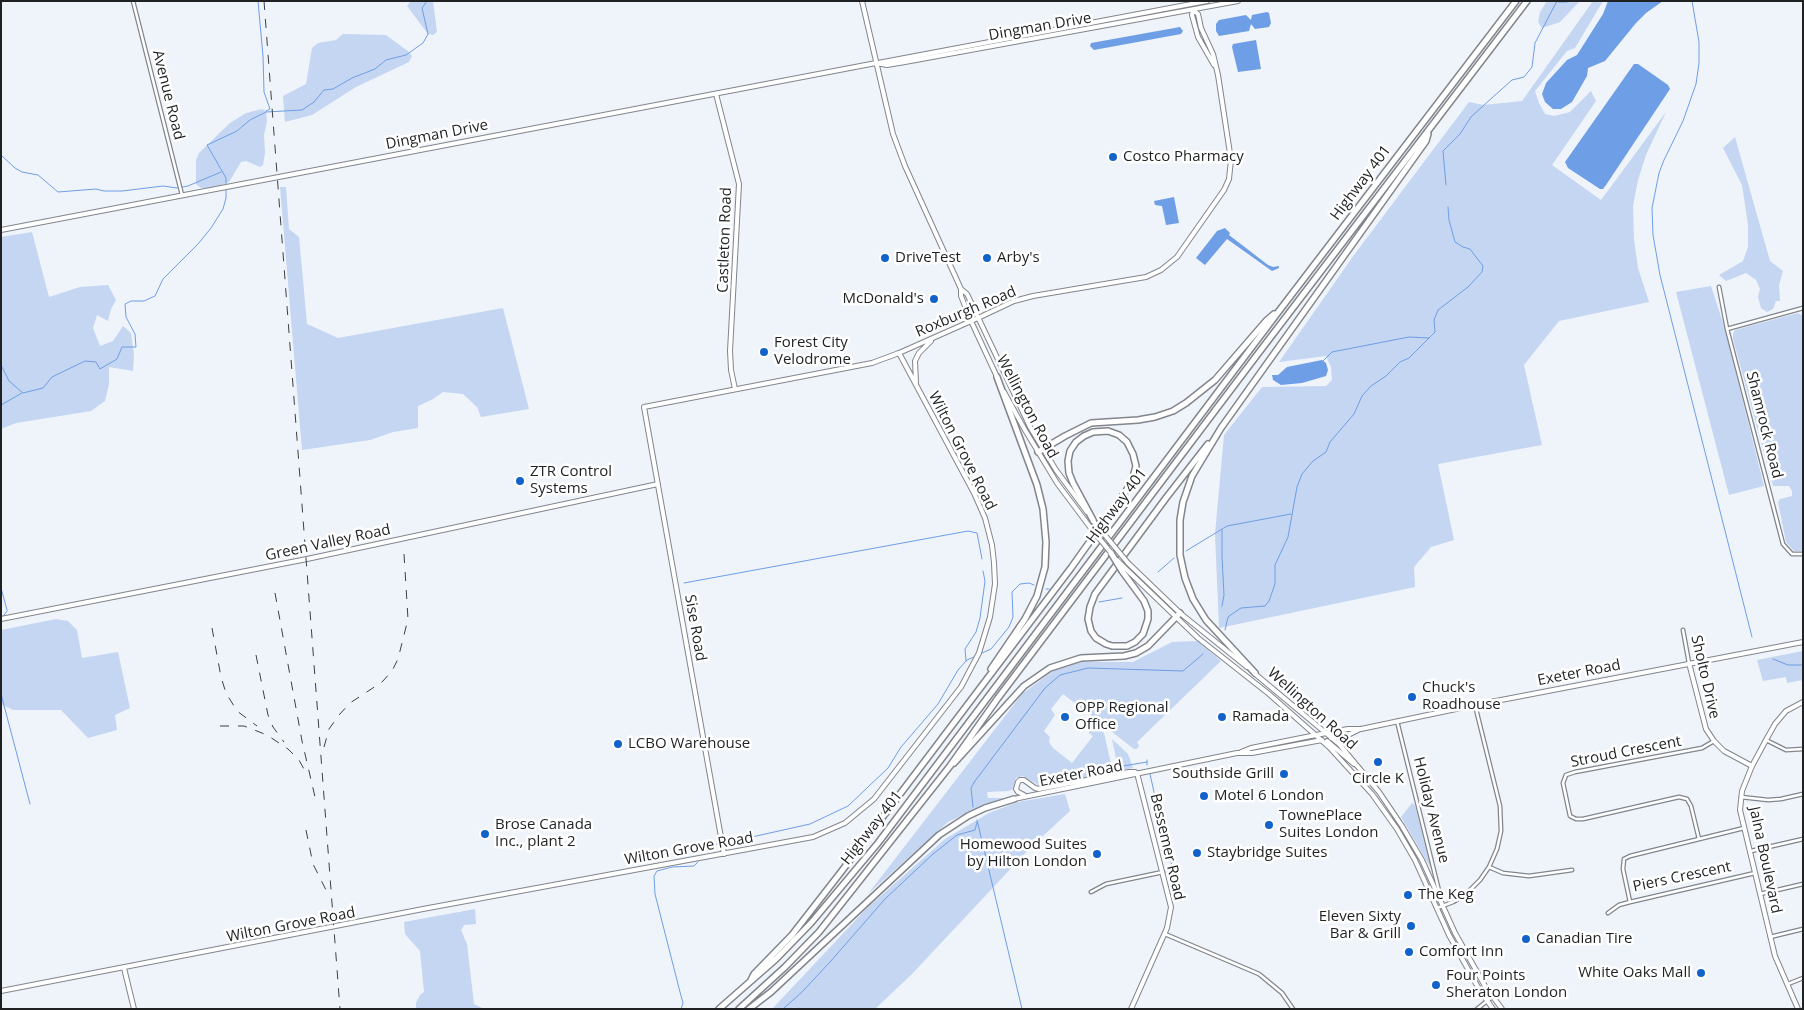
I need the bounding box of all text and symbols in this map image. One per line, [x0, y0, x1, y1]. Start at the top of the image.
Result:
street label: Dingman Drive [987, 9, 1093, 45]
street label: Avenue Road [148, 48, 188, 142]
street label: Dingman Drive [384, 116, 490, 154]
street label: Highway 401 [1327, 142, 1395, 224]
place label: Costco Pharmacy [1123, 148, 1244, 166]
marker: Costco Pharmacy [1107, 151, 1119, 163]
street label: Castleton Road [714, 187, 736, 293]
place label: DriveTest [895, 249, 961, 267]
place label: Arby's [997, 249, 1040, 267]
marker: DriveTest [879, 252, 891, 264]
marker: Arby's [981, 252, 993, 264]
street label: Roxburgh Road [913, 283, 1019, 341]
place label: McDonald's [842, 290, 924, 308]
marker: McDonald's [928, 293, 940, 305]
place label: Forest City Velodrome [774, 334, 851, 369]
marker: Forest City Velodrome [758, 346, 770, 358]
street label: Wellington Road [992, 352, 1062, 462]
street label: Shamrock Road [1742, 370, 1786, 480]
street label: Wilton Grove Road [924, 389, 1000, 513]
place label: ZTR Control Systems [530, 463, 612, 498]
street label: Highway 401 [1083, 465, 1151, 547]
marker: ZTR Control Systems [514, 475, 526, 487]
street label: Green Valley Road [264, 521, 392, 565]
street label: Sise Road [680, 593, 710, 663]
street label: Sholto Drive [1687, 633, 1723, 721]
street label: Exeter Road [1536, 656, 1622, 690]
street label: Wellington Road [1264, 664, 1360, 754]
place label: Chuck's Roadhouse [1422, 679, 1501, 714]
marker: Chuck's Roadhouse [1406, 691, 1418, 703]
place label: OPP Regional Office [1075, 699, 1169, 734]
place label: Ramada [1232, 708, 1289, 726]
marker: OPP Regional Office [1059, 711, 1071, 723]
marker: Ramada [1216, 711, 1228, 723]
street label: Stroud Crescent [1569, 732, 1683, 772]
place label: LCBO Warehouse [628, 735, 750, 753]
marker: LCBO Warehouse [612, 738, 624, 750]
street label: Holiday Avenue [1409, 755, 1453, 865]
marker: Circle K [1372, 756, 1384, 768]
street label: Exeter Road [1038, 757, 1124, 791]
place label: Southside Grill [1172, 765, 1274, 783]
marker: Southside Grill [1278, 768, 1290, 780]
place label: Circle K [1352, 770, 1404, 788]
street label: Highway 401 [837, 787, 907, 869]
place label: Motel 6 London [1214, 787, 1324, 805]
marker: Motel 6 London [1198, 790, 1210, 802]
street label: Bessemer Road [1146, 792, 1188, 902]
street label: Jalna Boulevard [1745, 805, 1785, 915]
place label: TownePlace Suites London [1279, 807, 1378, 842]
place label: Brose Canada Inc., plant 2 [495, 816, 592, 851]
marker: TownePlace Suites London [1263, 819, 1275, 831]
marker: Brose Canada Inc., plant 2 [479, 828, 491, 840]
street label: Wilton Grove Road [623, 829, 755, 869]
place label: Homewood Suites by Hilton London [960, 836, 1087, 871]
place label: Staybridge Suites [1207, 844, 1327, 862]
marker: Staybridge Suites [1191, 847, 1203, 859]
marker: Homewood Suites by Hilton London [1091, 848, 1103, 860]
street label: Piers Crescent [1631, 858, 1733, 896]
place label: The Keg [1418, 886, 1474, 904]
marker: The Keg [1402, 889, 1414, 901]
street label: Wilton Grove Road [225, 904, 357, 946]
place label: Eleven Sixty Bar & Grill [1319, 908, 1401, 943]
marker: Eleven Sixty Bar & Grill [1405, 920, 1417, 932]
place label: Canadian Tire [1536, 930, 1632, 948]
marker: Canadian Tire [1520, 933, 1532, 945]
place label: Comfort Inn [1419, 943, 1503, 961]
marker: Comfort Inn [1403, 946, 1415, 958]
place label: White Oaks Mall [1578, 964, 1691, 982]
place label: Four Points Sheraton London [1446, 967, 1567, 1002]
marker: White Oaks Mall [1695, 967, 1707, 979]
marker: Four Points Sheraton London [1430, 979, 1442, 991]

